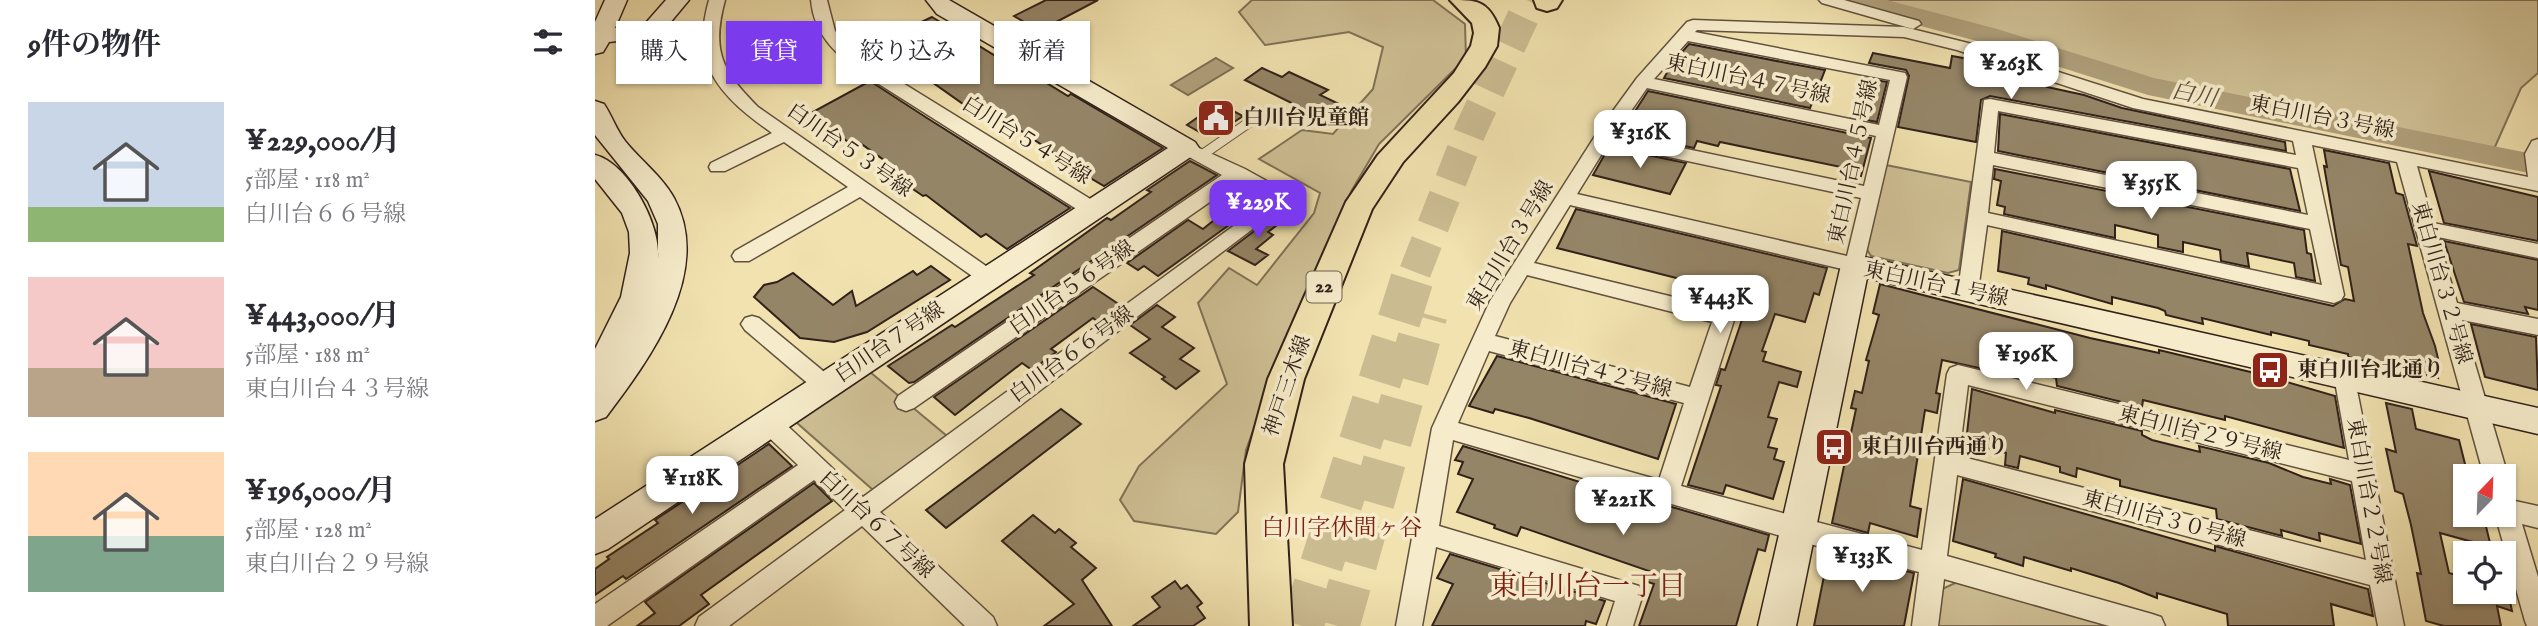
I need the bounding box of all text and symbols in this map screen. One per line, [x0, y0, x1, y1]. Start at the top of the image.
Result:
chip: 購入 [616, 21, 712, 84]
chip: 賃貸 [726, 21, 822, 84]
chip: 絞り込み [836, 21, 980, 84]
chip: 新着 [994, 21, 1090, 84]
icon: filters [529, 23, 567, 61]
text: 9件の物件 [28, 27, 161, 65]
pin: ¥263K [1962, 42, 2060, 101]
street label: 東白川台４７号線 [1663, 49, 1833, 111]
text: ¥263K [1980, 49, 2042, 78]
water label: 白川 [2169, 76, 2222, 114]
street label: 東白川台４５号線 [1823, 77, 1885, 247]
street label: 白川台５４号線 [957, 91, 1095, 191]
street label: 東白川台３号線 [2247, 91, 2397, 145]
public building icon: 白川台児童館 [1195, 97, 1237, 139]
street label: 白川台５３号線 [781, 98, 917, 204]
place label: 白川台児童館 [1243, 105, 1369, 132]
pin: ¥316K [1591, 110, 1689, 170]
text: ¥316K [1610, 118, 1670, 147]
text: ¥229,000/月 [245, 123, 401, 161]
icon: home [84, 130, 168, 214]
pin: ¥355K [2102, 162, 2200, 221]
text: 5部屋 · 118 m² [245, 166, 370, 195]
text: ¥355K [2122, 169, 2180, 198]
street label: 東白川台３号線 [1462, 176, 1560, 316]
pin: ¥229K [1209, 180, 1307, 240]
text: ¥229K [1225, 188, 1291, 217]
street label: 東白川台３２号線 [2405, 199, 2477, 367]
text: 白川台６６号線 [245, 200, 406, 229]
street label: 白川台５６号線 [1004, 235, 1140, 341]
street label: 東白川台１号線 [1861, 257, 2011, 313]
road number: 22 [1307, 272, 1341, 302]
pin: ¥443K [1671, 276, 1769, 335]
text: ¥443K [1688, 283, 1752, 312]
street label: 白川台７号線 [830, 297, 950, 389]
text: ¥443,000/月 [245, 298, 400, 336]
street label: 白川台６６号線 [1005, 301, 1139, 409]
icon: home [84, 305, 168, 389]
street label: 神戸三木線 [1258, 332, 1318, 440]
pin: ¥196K [1977, 332, 2075, 392]
street label: 東白川台４２号線 [1505, 335, 1675, 405]
text: ¥196K [1995, 340, 2057, 369]
text: 5部屋 · 188 m² [245, 341, 370, 370]
bus stop icon: 東白川台北通り [2249, 349, 2291, 391]
place label: 東白川台北通り [2297, 357, 2444, 384]
text: 東白川台４３号線 [245, 375, 429, 404]
street label: 東白川台２９号線 [2115, 401, 2285, 467]
street label: 東白川台２２号線 [2340, 416, 2396, 586]
bus stop icon: 東白川台西通り [1813, 426, 1855, 468]
place label: 東白川台西通り [1861, 434, 2008, 461]
pin: ¥118K [643, 456, 741, 516]
text: ¥118K [662, 464, 722, 493]
north arrow [2453, 464, 2517, 527]
map controls [2453, 464, 2516, 604]
street label: 白川台６７号線 [813, 465, 939, 585]
text: ¥196,000/月 [245, 473, 396, 511]
pin: ¥221K [1574, 477, 1672, 537]
icon: home [84, 480, 168, 564]
text: ¥221K [1591, 485, 1655, 514]
street label: 東白川台３０号線 [2079, 485, 2249, 555]
district label: 白川字休間ヶ谷 [1262, 514, 1423, 543]
text: 5部屋 · 128 m² [245, 516, 372, 545]
pin: ¥133K [1813, 534, 1911, 594]
button: locate [2453, 541, 2516, 604]
text: ¥133K [1832, 542, 1892, 571]
text: 東白川台２９号線 [245, 550, 429, 579]
district label: 東白川台一丁目 [1490, 570, 1686, 605]

